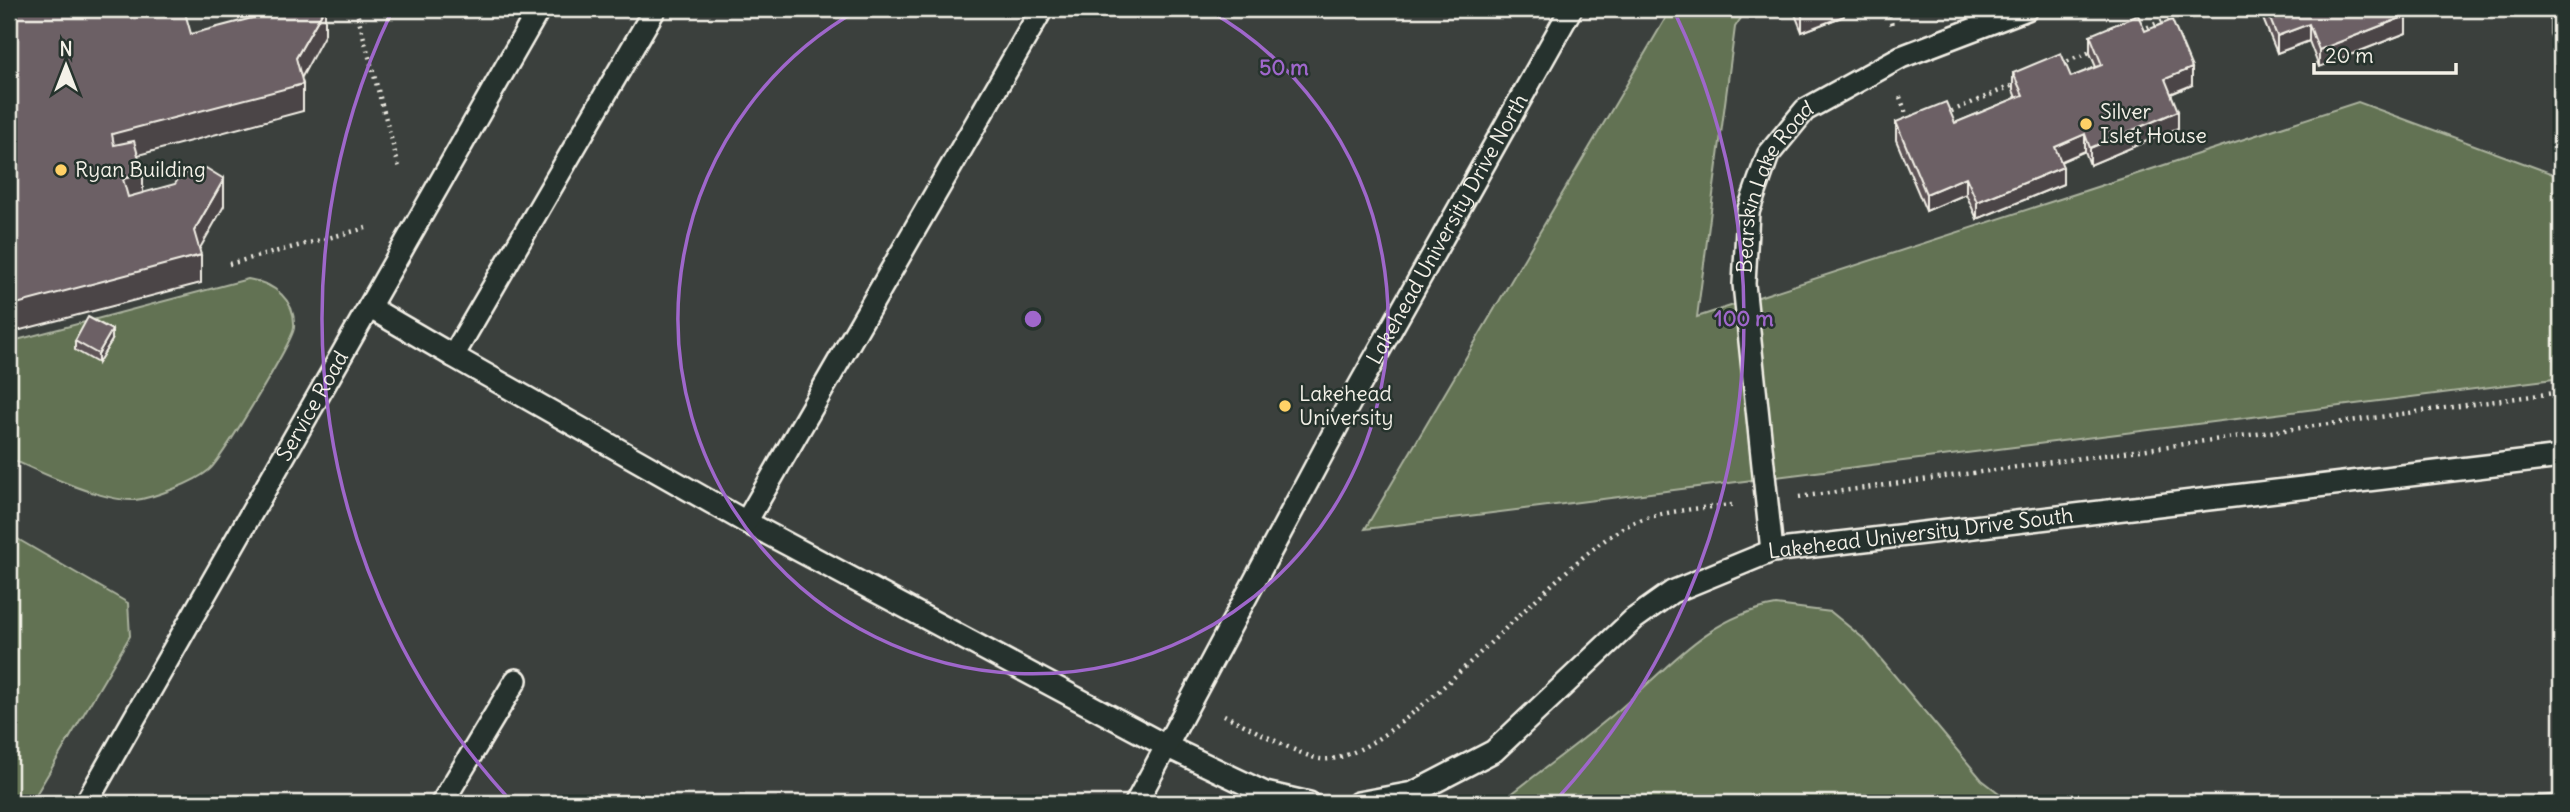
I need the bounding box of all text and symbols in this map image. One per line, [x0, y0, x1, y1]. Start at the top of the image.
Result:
north arrow [32, 32, 102, 102]
scale bar [2314, 32, 2456, 76]
text: N [59, 37, 73, 61]
text: 20 m [2325, 42, 2374, 69]
text: 50 m [1259, 54, 1309, 81]
street label: Lakehead University Drive North [1360, 89, 1534, 369]
street label: Bearskin Lake Road [1731, 94, 1818, 274]
place label: Silver Islet House [2100, 98, 2207, 149]
marker: Silver Islet House [2078, 116, 2094, 132]
place label: Ryan Building [75, 156, 206, 183]
marker: Ryan Building [53, 162, 69, 178]
text: 100 m [1714, 305, 1774, 332]
centre of rings [1021, 307, 1045, 331]
street label: Service Road [270, 346, 354, 466]
place label: Lakehead University [1299, 380, 1393, 431]
marker: Lakehead University [1277, 398, 1293, 414]
street label: Lakehead University Drive South [1767, 501, 2075, 564]

